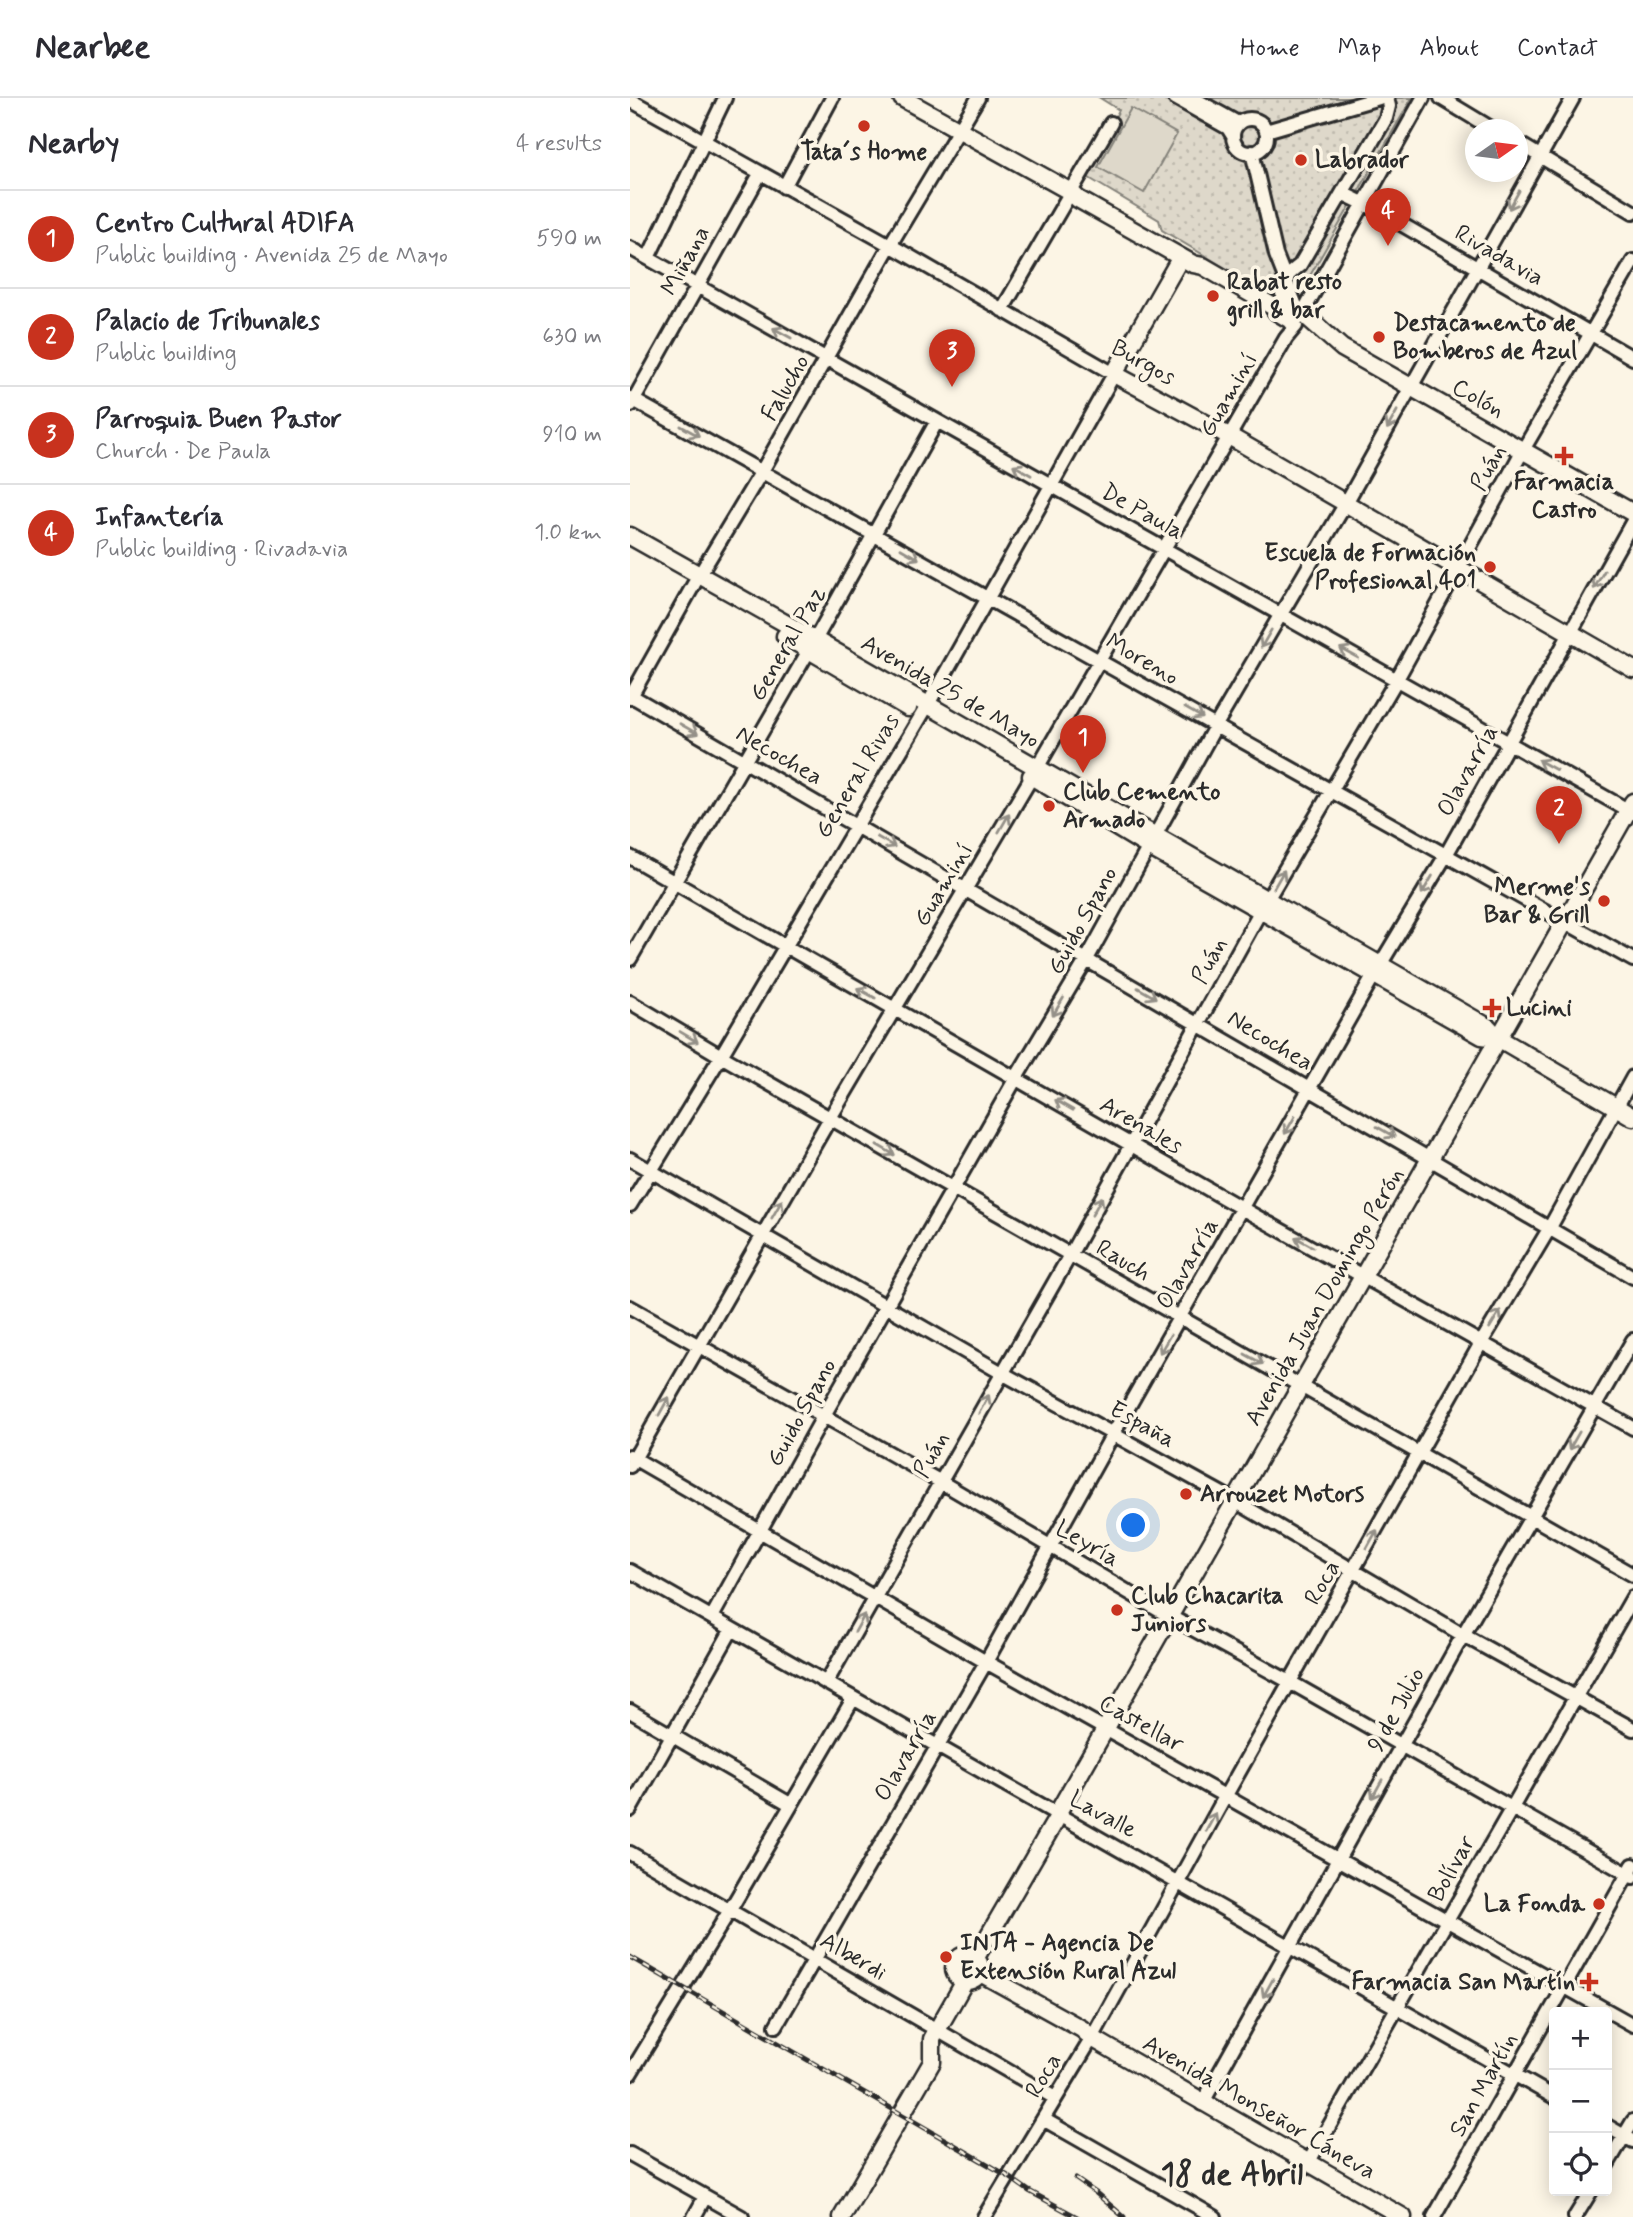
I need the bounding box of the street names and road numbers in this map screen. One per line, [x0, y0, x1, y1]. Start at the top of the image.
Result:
street label: Rivadavia [1449, 218, 1549, 294]
street label: Miñana [654, 221, 718, 301]
street label: Burgos [1104, 333, 1181, 395]
street label: Guaminí [1193, 347, 1265, 443]
street label: Falucho [755, 349, 817, 427]
street label: Colón [1446, 372, 1510, 426]
street label: Puán [1464, 439, 1514, 497]
street label: De Paula [1095, 477, 1189, 547]
street label: General Paz [743, 581, 833, 707]
street label: Moreno [1100, 627, 1184, 693]
street label: Avenida 25 de Mayo [855, 628, 1045, 756]
street label: General Rivas [809, 707, 908, 844]
street label: Necochea [730, 719, 828, 793]
street label: Olavarría [1430, 720, 1506, 822]
street label: Guaminí [907, 837, 981, 933]
street label: Guido Spano [1041, 862, 1125, 980]
street label: Puán [1185, 932, 1235, 990]
street label: Necochea [1221, 1003, 1319, 1079]
street label: Arenales [1094, 1090, 1189, 1162]
street label: Avenida Juan Domingo Perón [1238, 1162, 1413, 1433]
street label: Olavarría [1150, 1213, 1226, 1315]
street label: Rauch [1090, 1233, 1156, 1289]
street label: Guido Spano [760, 1354, 844, 1472]
street label: España [1104, 1394, 1180, 1456]
street label: Puán [907, 1426, 957, 1484]
street label: Leyría [1049, 1513, 1125, 1575]
street label: Roca [1298, 1555, 1348, 1611]
street label: 9 de Julio [1361, 1662, 1433, 1758]
street label: Castellar [1093, 1688, 1190, 1760]
street label: Olavarría [868, 1705, 944, 1807]
street label: Lavalle [1064, 1784, 1142, 1846]
street label: Bolívar [1421, 1830, 1483, 1908]
street label: Alberdi [814, 1926, 892, 1988]
street label: San Martín [1443, 2027, 1525, 2143]
street label: Avenida Monseñor Cáneva [1137, 2029, 1381, 2187]
street label: Roca [1019, 2048, 1069, 2104]

